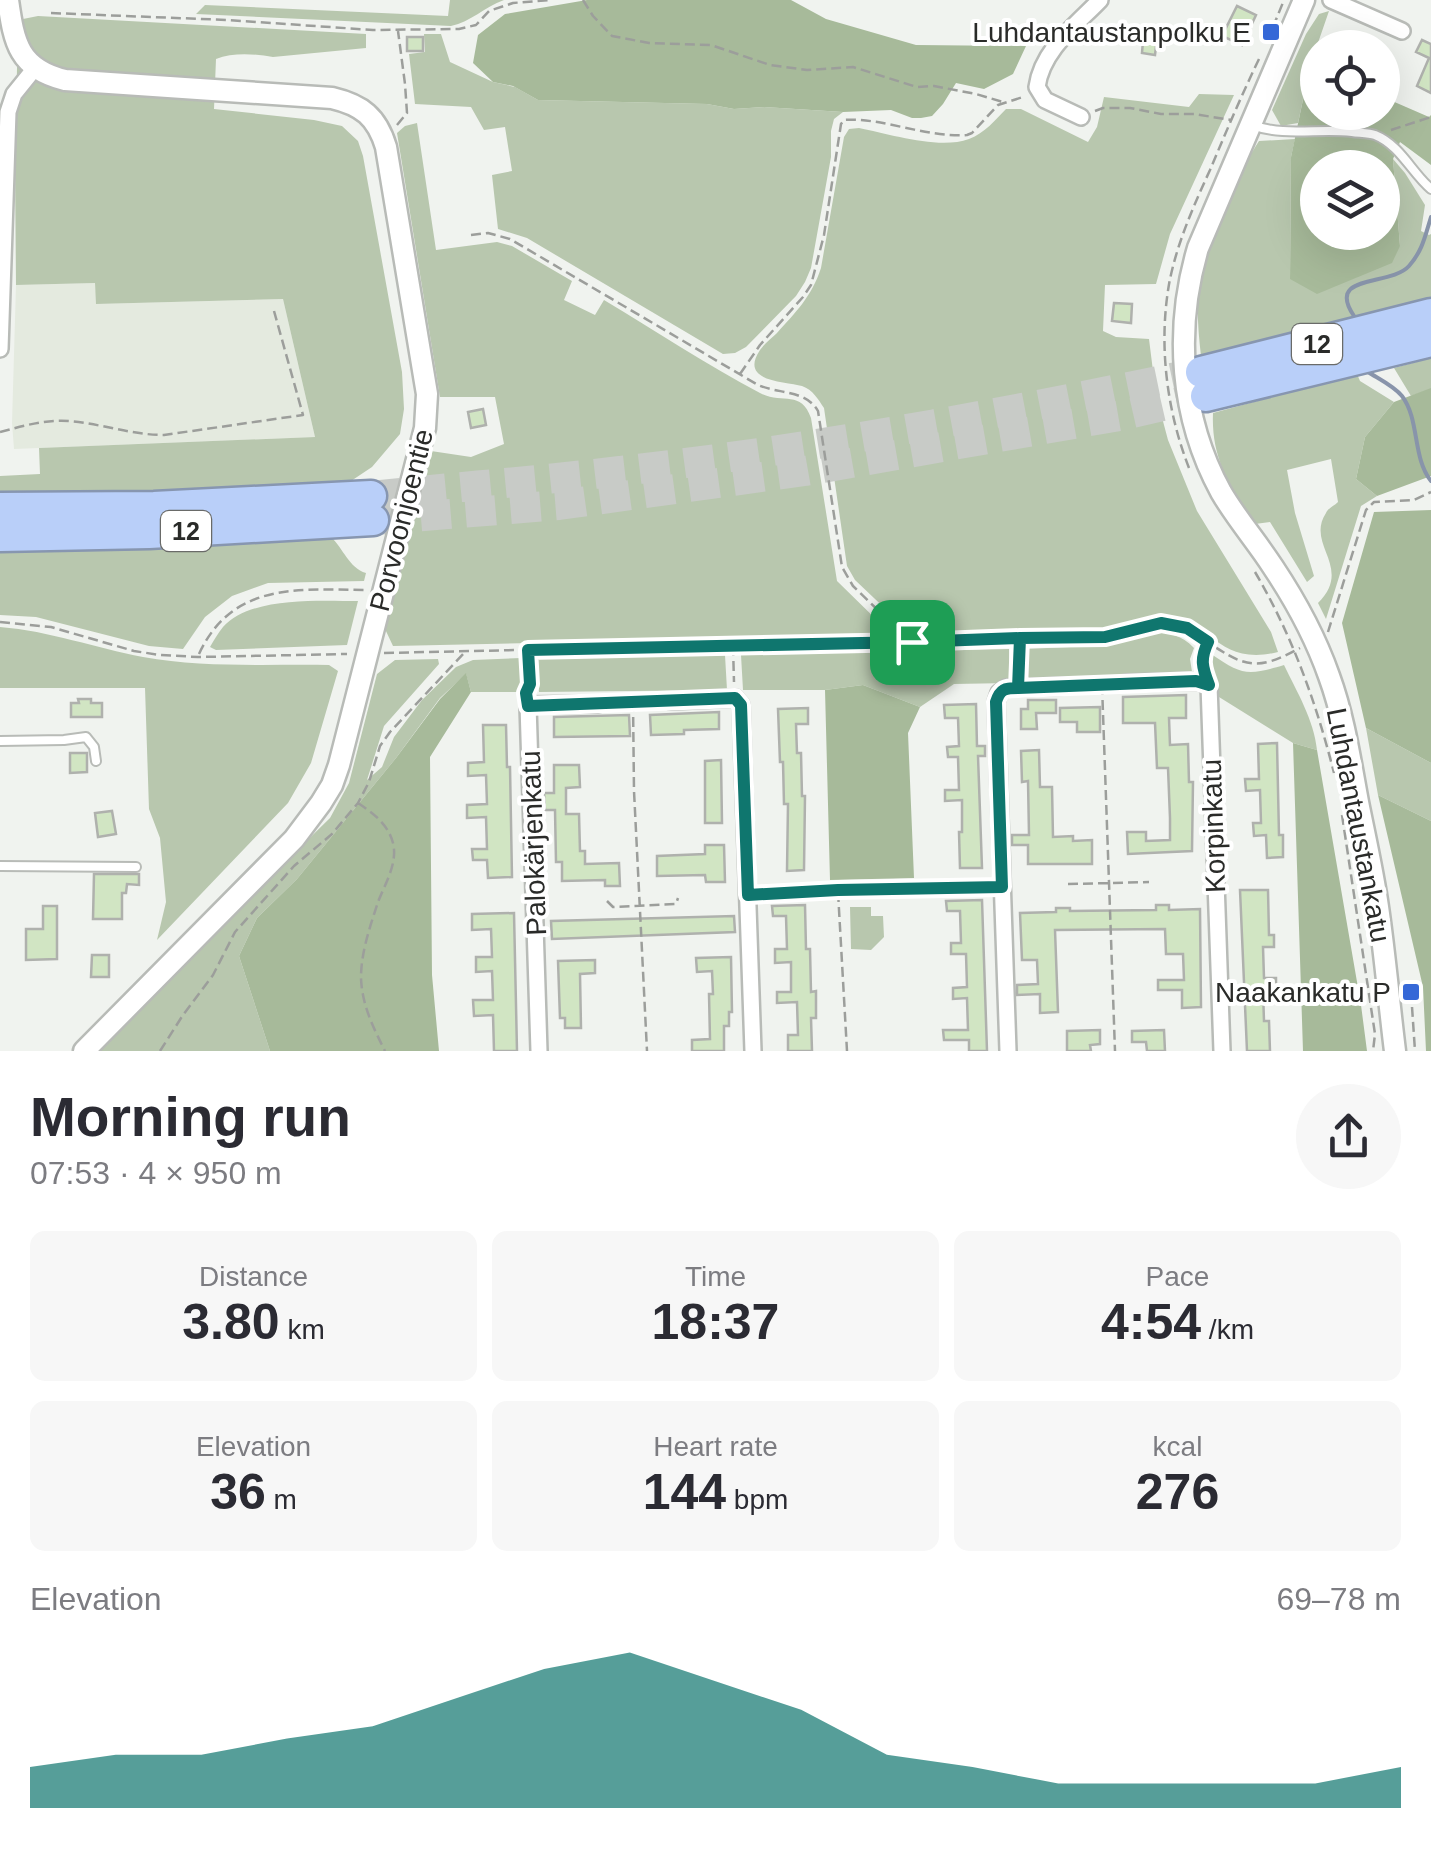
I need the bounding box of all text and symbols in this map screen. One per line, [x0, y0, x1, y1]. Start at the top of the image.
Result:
place label: Luhdantaustanpolku E [972, 17, 1251, 48]
marker: Luhdantaustanpolku E [1260, 21, 1282, 43]
map controls [1300, 30, 1400, 250]
button: locate [1300, 30, 1400, 130]
button: layers [1300, 150, 1400, 250]
road number: 12 [1292, 324, 1342, 364]
street label: Porvoonjoentie [364, 426, 439, 615]
road number: 12 [161, 511, 211, 551]
pin [870, 600, 955, 685]
icon: arrive [885, 615, 940, 670]
street label: Luhdantaustankatu [1321, 705, 1396, 945]
street label: Palokärjenkatu [515, 750, 552, 936]
street label: Korpinkatu [1196, 759, 1231, 893]
place label: Naakankatu P [1215, 977, 1391, 1008]
marker: Naakankatu P [1400, 981, 1422, 1003]
button: share [1296, 1084, 1401, 1189]
text: Morning run [30, 1086, 351, 1148]
text: 07:53 · 4 × 950 m [30, 1155, 282, 1191]
text: Distance [199, 1261, 308, 1292]
text: Time [685, 1261, 746, 1292]
text: Pace [1146, 1261, 1209, 1292]
text: 3.80 [182, 1294, 280, 1350]
text: 18:37 [652, 1294, 779, 1350]
text: 4:54 [1101, 1294, 1201, 1350]
text: km [280, 1314, 325, 1345]
text: /km [1201, 1314, 1254, 1345]
text: Elevation [196, 1431, 311, 1462]
text: Heart rate [653, 1431, 778, 1462]
text: kcal [1153, 1431, 1202, 1462]
text: 36 [210, 1464, 266, 1520]
text: 144 [643, 1464, 726, 1520]
text: 276 [1136, 1464, 1219, 1520]
text: m [266, 1484, 297, 1515]
text: bpm [726, 1484, 788, 1515]
text: Elevation [30, 1581, 162, 1617]
text: 69–78 m [1276, 1581, 1401, 1617]

